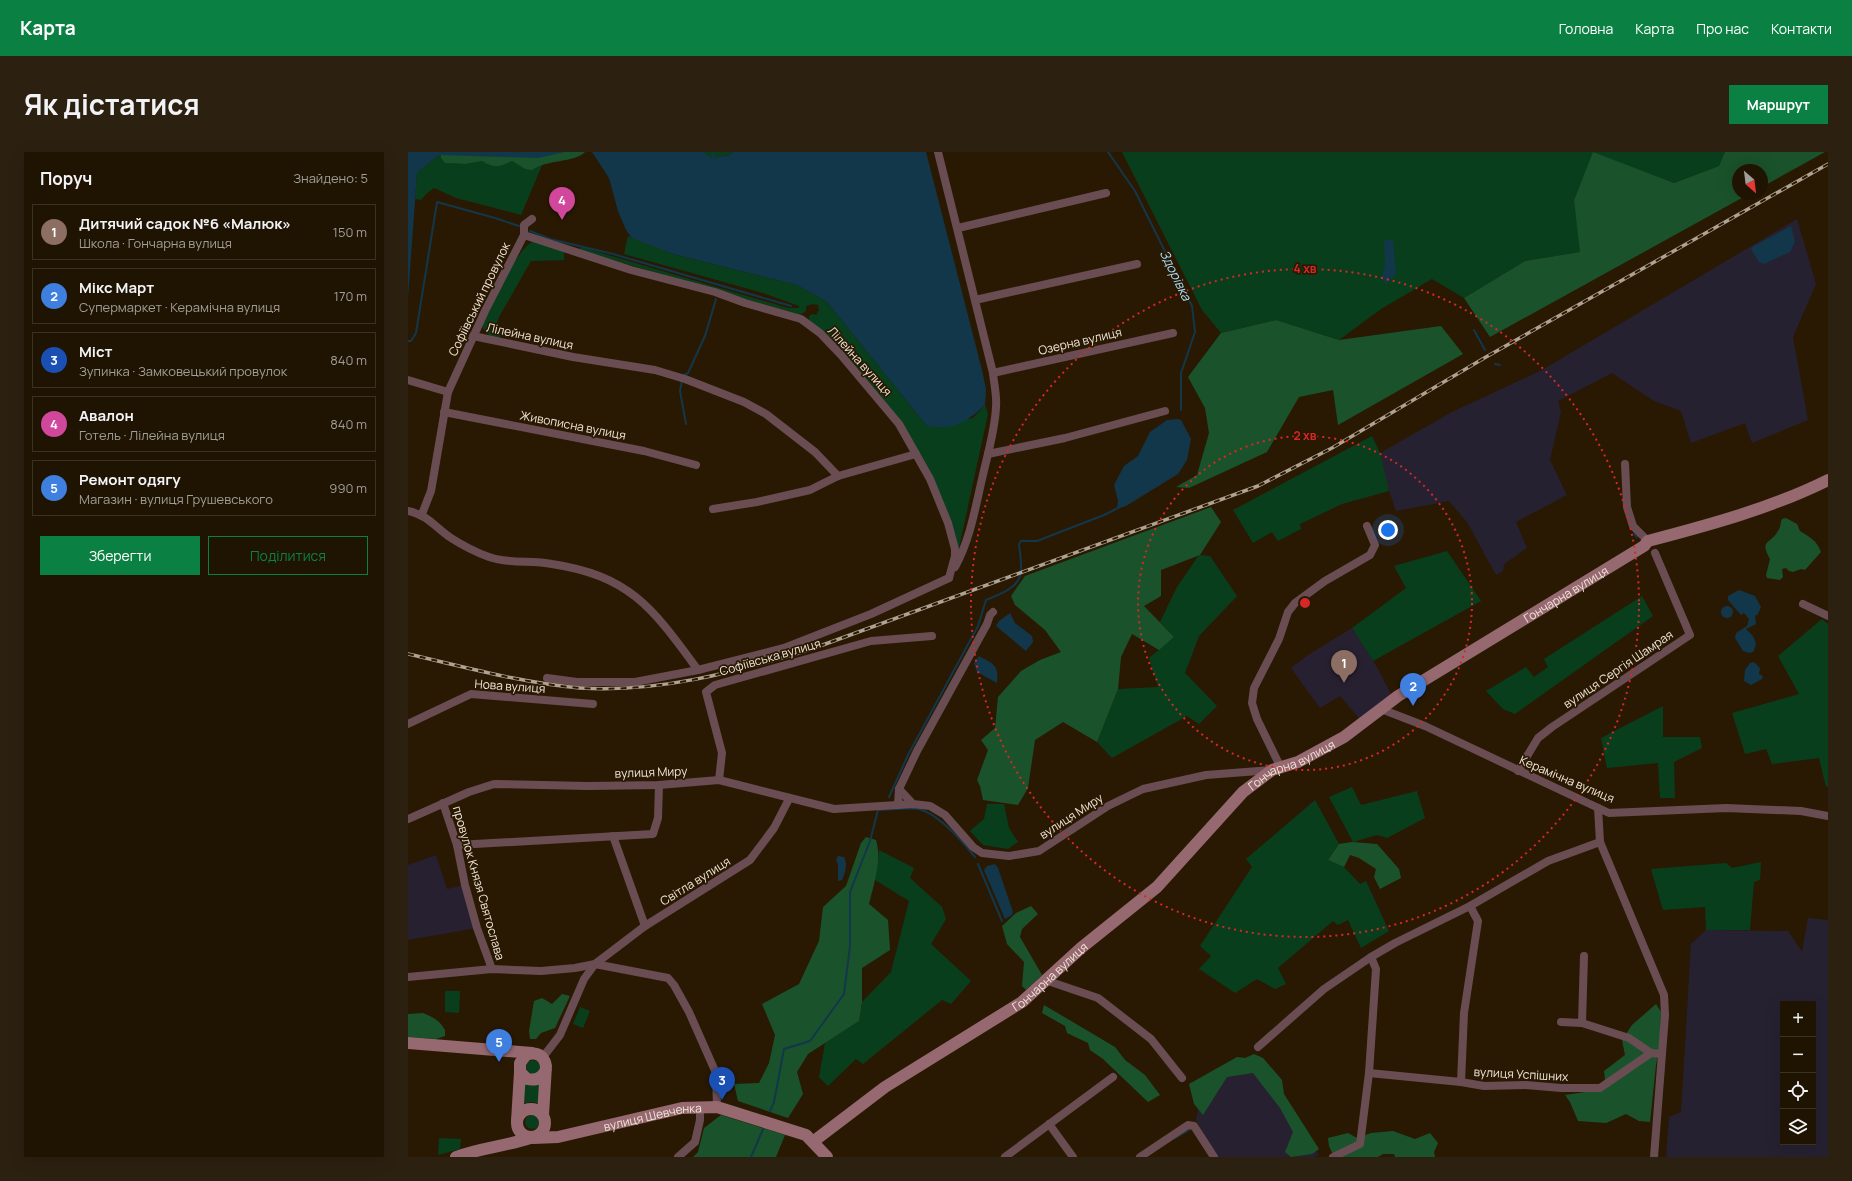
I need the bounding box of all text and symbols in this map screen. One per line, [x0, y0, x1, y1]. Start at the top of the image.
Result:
text: Карта [20, 15, 76, 41]
text: Головна [1559, 19, 1613, 38]
text: Карта [1635, 19, 1674, 38]
text: Про нас [1696, 19, 1749, 38]
text: Контакти [1771, 19, 1832, 38]
text: Як дістатися [24, 85, 200, 123]
button: Маршрут [1729, 85, 1828, 124]
north arrow [1732, 164, 1768, 200]
text: Поруч [40, 167, 92, 190]
text: Знайдено: 5 [293, 169, 368, 187]
pin: 4 [549, 187, 575, 220]
text: Дитячий садок №6 «Малюк» [79, 213, 291, 234]
text: 1 [51, 223, 57, 241]
text: 150 m [333, 223, 367, 241]
text: Школа · Гончарна вулиця [79, 234, 232, 252]
street label: Софіївський провулок [444, 238, 514, 359]
water label: Здорівка [1156, 247, 1196, 304]
text: 4 хв [1293, 260, 1317, 277]
text: Мікс Март [79, 277, 154, 298]
text: 2 [50, 287, 58, 305]
text: 170 m [334, 287, 367, 305]
text: Супермаркет · Керамічна вулиця [79, 298, 280, 316]
street label: Лілейна вулиця [485, 318, 575, 354]
street label: Лілейна вулиця [824, 322, 896, 400]
street label: Озерна вулиця [1037, 323, 1123, 359]
text: Міст [79, 341, 113, 362]
text: 3 [50, 351, 58, 369]
text: 840 m [330, 351, 367, 369]
text: Зупинка · Замковецький провулок [79, 362, 287, 380]
text: Авалон [79, 405, 134, 426]
street label: Живописна вулиця [518, 406, 628, 444]
text: 4 [50, 415, 58, 433]
text: 840 m [330, 415, 367, 433]
text: Готель · Лілейна вулиця [79, 426, 225, 444]
text: 2 хв [1294, 427, 1317, 444]
text: Ремонт одягу [79, 469, 181, 490]
text: 5 [50, 479, 58, 497]
text: 990 m [329, 479, 367, 497]
text: Магазин · вулиця Грушевського [79, 490, 273, 508]
your location [1378, 520, 1398, 540]
button: Зберегти [40, 536, 200, 575]
button: Поділитися [208, 536, 368, 575]
street label: Гончарна вулиця [1520, 561, 1611, 626]
centre of rings [1298, 596, 1312, 610]
street label: вулиця Сергія Шамрая [1560, 626, 1676, 712]
street label: Софіївська вулиця [717, 634, 823, 680]
pin: 1 [1331, 650, 1357, 683]
pin: 2 [1400, 673, 1426, 706]
street label: Нова вулиця [474, 675, 546, 697]
street label: Гончарна вулиця [1244, 735, 1338, 794]
street label: Керамічна вулиця [1517, 751, 1617, 807]
street label: вулиця Миру [614, 762, 688, 782]
street label: вулиця Миру [1036, 789, 1107, 843]
street label: провулок Князя Святослава [449, 804, 509, 962]
street label: Світла вулиця [657, 853, 733, 909]
street label: Гончарна вулиця [1008, 938, 1091, 1015]
map controls [1780, 1001, 1816, 1145]
button: + [1780, 1001, 1816, 1037]
pin: 5 [486, 1029, 512, 1062]
button: − [1780, 1037, 1816, 1073]
street label: вулиця Успішних [1473, 1063, 1569, 1085]
pin: 3 [709, 1067, 735, 1100]
button: locate [1780, 1073, 1816, 1109]
street label: вулиця Шевченка [602, 1099, 702, 1135]
button: layers [1780, 1109, 1816, 1145]

